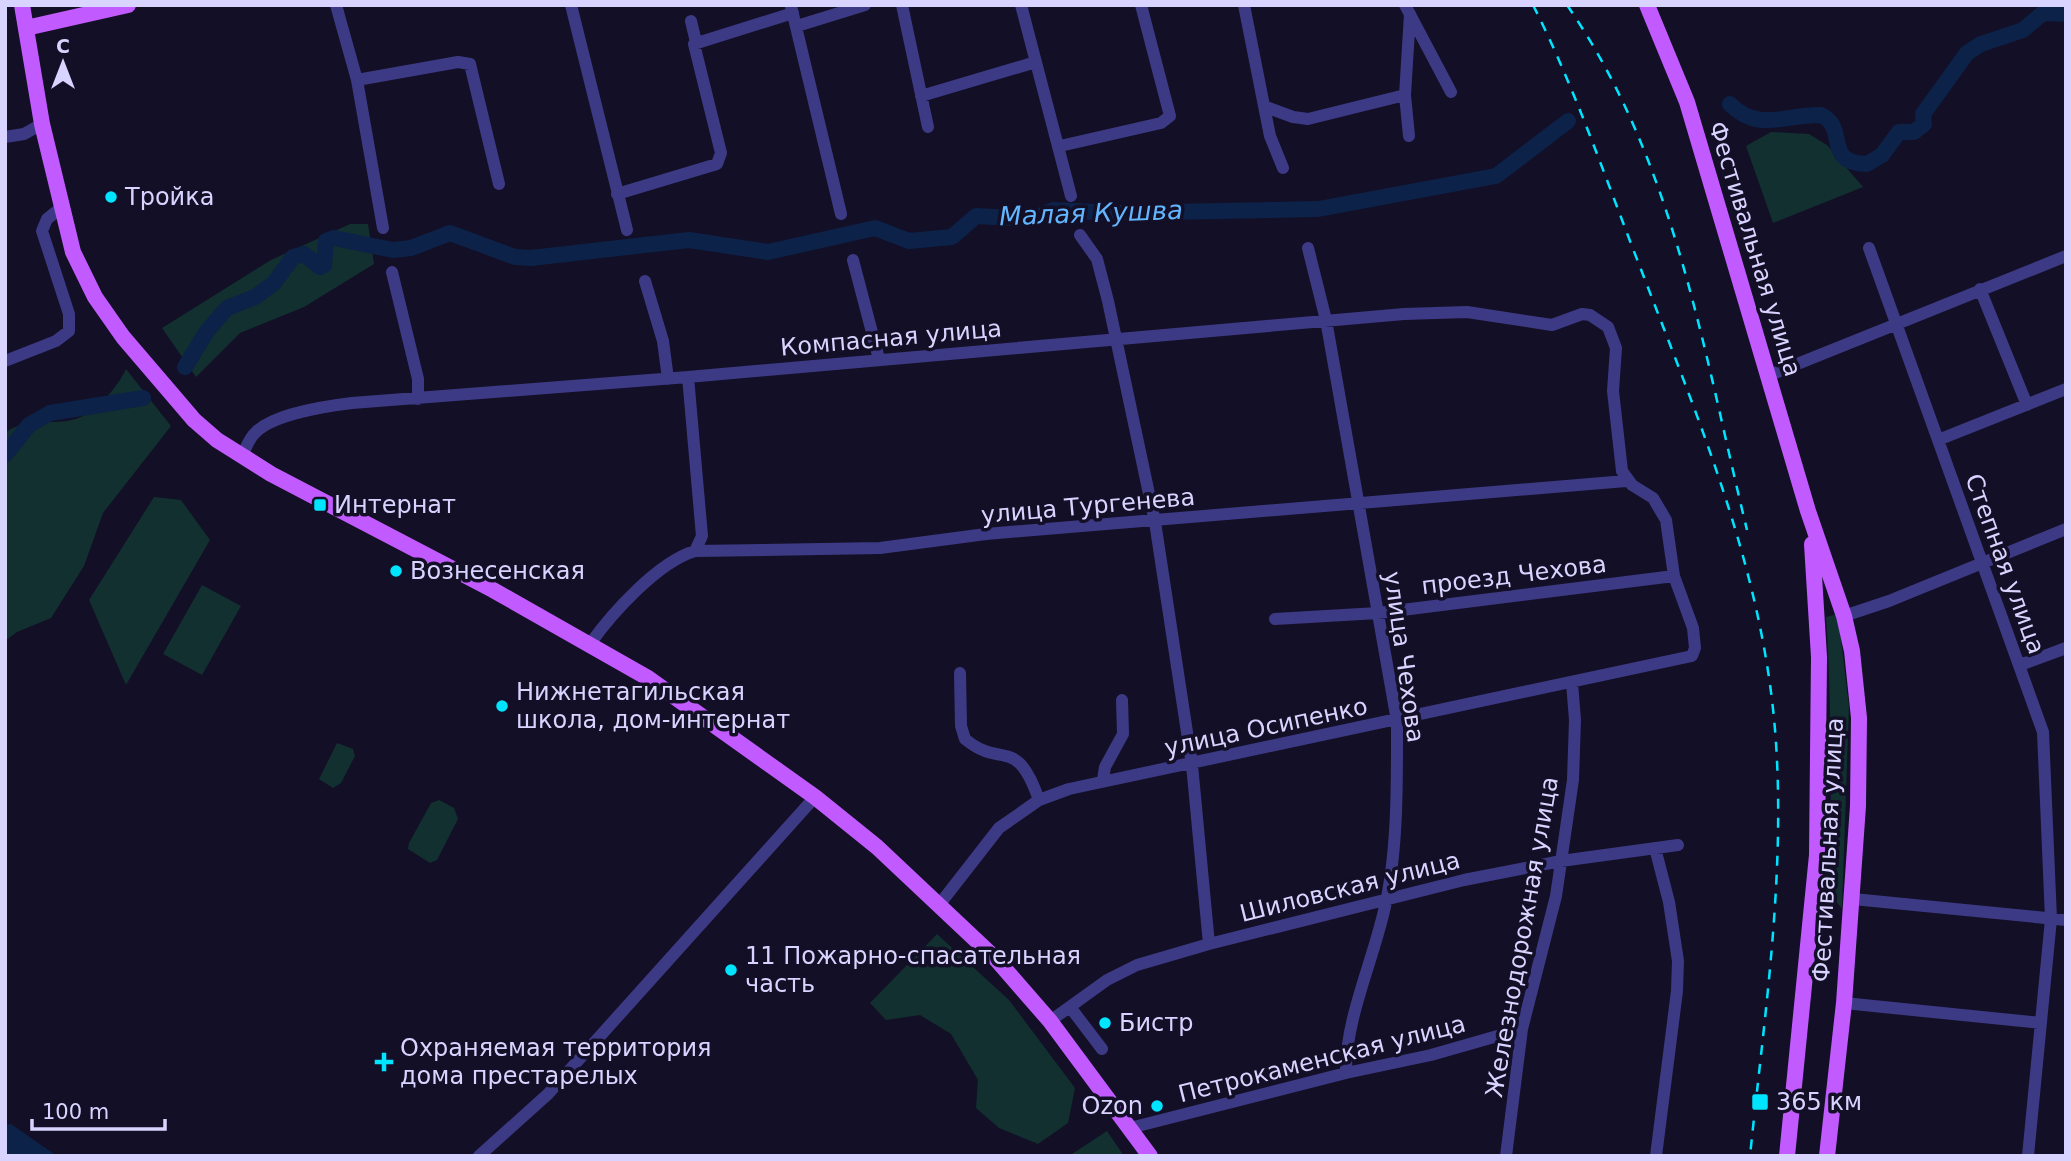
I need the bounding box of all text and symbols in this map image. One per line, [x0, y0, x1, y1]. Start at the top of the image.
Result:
north arrow [28, 28, 98, 98]
text: С [56, 35, 70, 57]
street label: Фестивальная улица [1703, 118, 1807, 380]
place label: Тройка [124, 183, 214, 211]
marker: Тройка [103, 189, 119, 205]
water label: Малая Кушва [999, 195, 1183, 231]
street label: Компасная улица [779, 314, 1003, 362]
street label: Степная улица [1959, 470, 2051, 658]
street label: улица Тургенева [980, 483, 1196, 529]
place label: Интернат [334, 491, 456, 519]
marker: Интернат [312, 497, 328, 513]
street label: проезд Чехова [1420, 550, 1608, 600]
place label: Вознесенская [410, 557, 585, 585]
marker: Вознесенская [388, 563, 404, 579]
street label: улица Чехова [1378, 570, 1430, 744]
place label: Нижнетагильская школа, дом-интернат [516, 678, 790, 734]
street label: улица Осипенко [1162, 692, 1370, 762]
marker: Нижнетагильская школа, дом-интернат [494, 698, 510, 714]
street label: Фестивальная улица [1807, 717, 1849, 983]
street label: Железнодорожная улица [1480, 774, 1564, 1100]
street label: Шиловская улица [1237, 846, 1463, 928]
place label: 11 Пожарно-спасательная часть [745, 942, 1081, 998]
marker: 11 Пожарно-спасательная часть [723, 962, 739, 978]
place label: Бистр [1119, 1009, 1193, 1037]
street label: Петрокаменская улица [1175, 1010, 1469, 1108]
marker: Бистр [1097, 1015, 1113, 1031]
place label: Охраняемая территория дома престарелых [400, 1034, 712, 1090]
marker: Охраняемая территория дома престарелых [374, 1052, 394, 1072]
scale bar [32, 1088, 164, 1132]
place label: 365 км [1776, 1088, 1862, 1116]
place label: Ozon [1082, 1092, 1143, 1120]
marker: 365 км [1750, 1092, 1770, 1112]
marker: Ozon [1149, 1098, 1165, 1114]
text: 100 m [42, 1100, 109, 1124]

